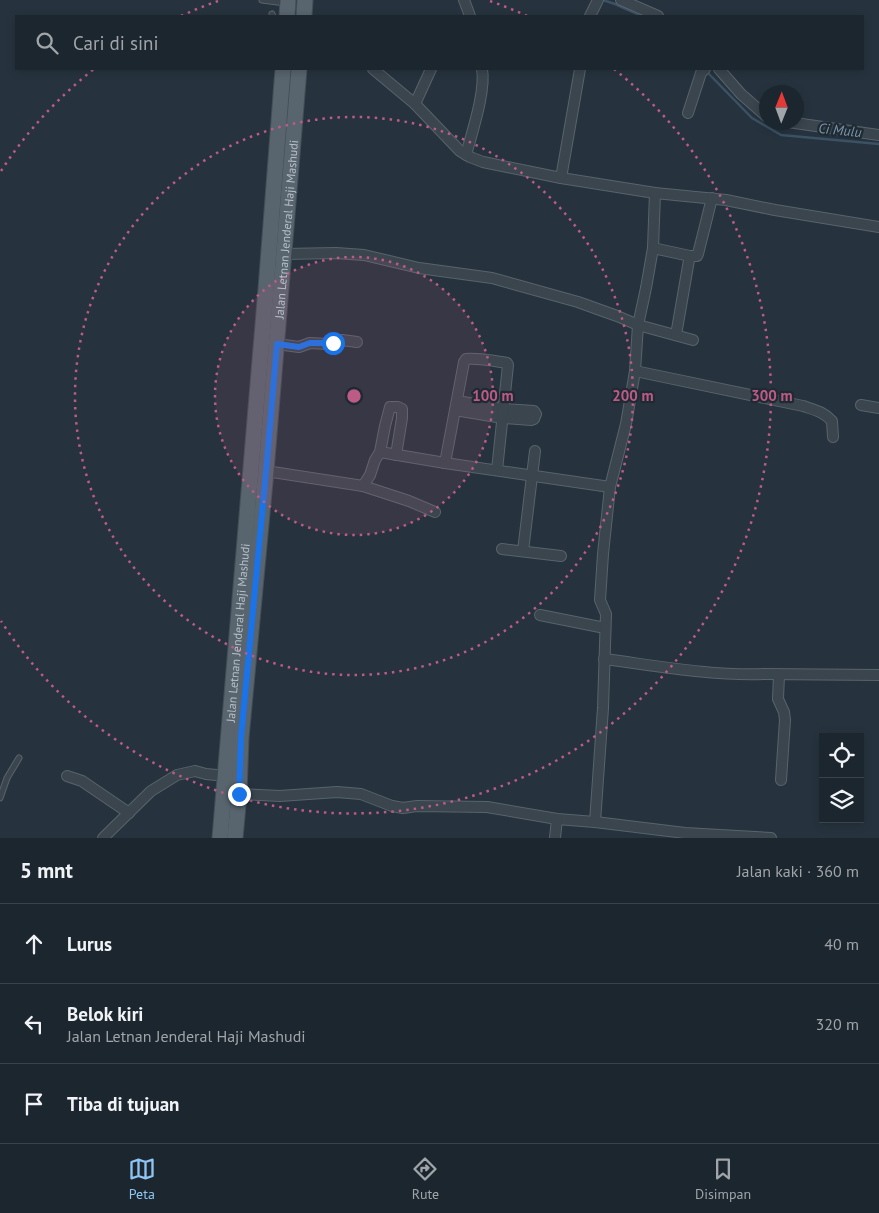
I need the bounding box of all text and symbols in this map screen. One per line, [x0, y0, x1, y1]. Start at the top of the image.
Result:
search box [15, 15, 864, 70]
icon: search [33, 29, 61, 57]
text: Cari di sini [73, 31, 159, 55]
north arrow [759, 85, 804, 130]
water label: Ci Mulu [818, 119, 862, 141]
street label: Jalan Letnan Jenderal Haji Mashudi [271, 139, 301, 320]
route start [322, 332, 345, 355]
text: 100 m [472, 386, 514, 405]
text: 200 m [612, 386, 654, 405]
text: 300 m [751, 386, 793, 405]
centre of rings [345, 387, 363, 405]
street label: Jalan Letnan Jenderal Haji Mashudi [222, 543, 252, 724]
map controls [819, 733, 864, 823]
button: locate [819, 733, 864, 778]
button: layers [819, 778, 864, 823]
route end [228, 783, 251, 806]
text: 5 mnt [20, 857, 73, 884]
text: Jalan kaki · 360 m [737, 861, 859, 881]
icon: ahead [20, 930, 48, 958]
text: Lurus [67, 932, 112, 956]
text: 40 m [824, 934, 859, 954]
text: Belok kiri [67, 1002, 143, 1026]
icon: left [20, 1010, 48, 1038]
text: 320 m [816, 1014, 859, 1034]
text: Jalan Letnan Jenderal Haji Mashudi [67, 1026, 306, 1046]
icon: arrive [20, 1090, 48, 1118]
text: Tiba di tujuan [67, 1092, 179, 1116]
tab: Peta [128, 1155, 156, 1203]
tab: Rute [411, 1155, 439, 1203]
tab: Disimpan [695, 1155, 751, 1203]

